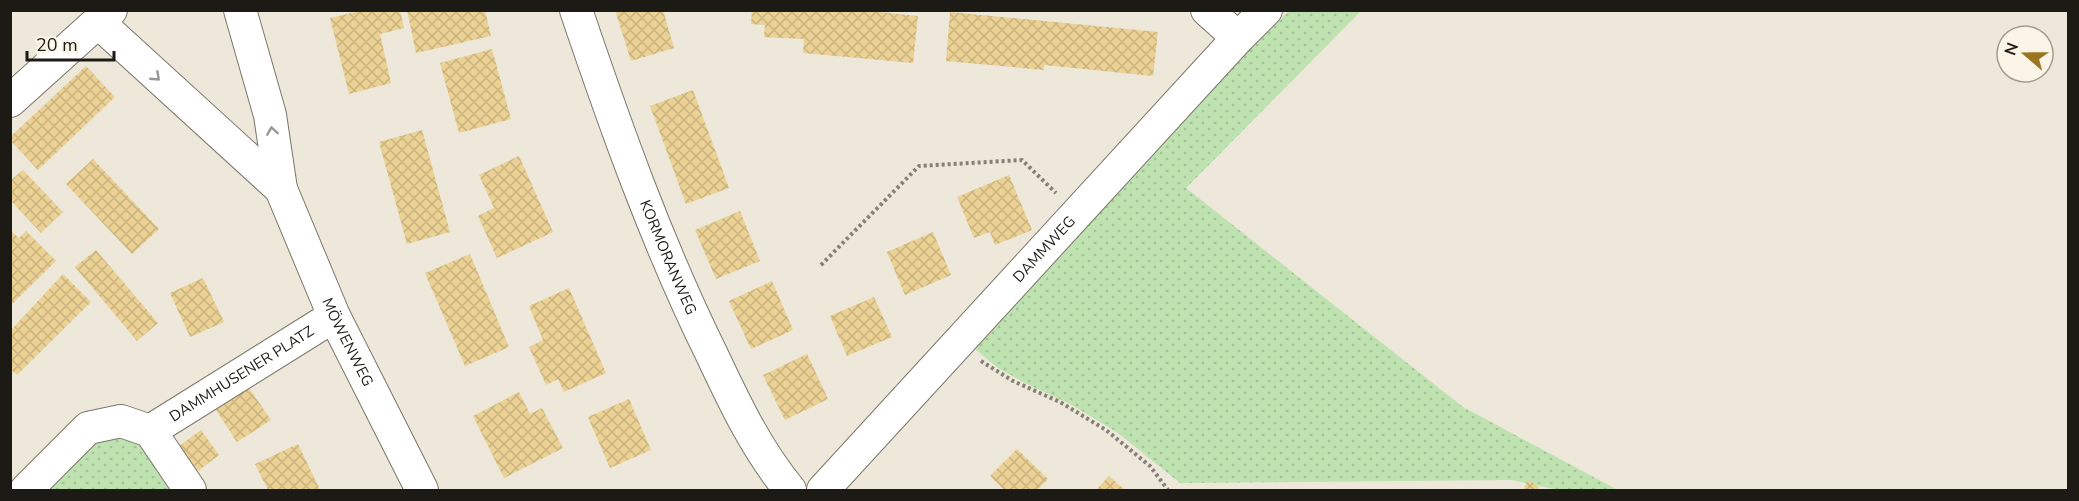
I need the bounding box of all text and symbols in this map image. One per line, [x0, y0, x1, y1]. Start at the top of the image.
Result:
scale bar [27, 24, 114, 62]
north arrow [1995, 24, 2055, 84]
text: 20 m [36, 33, 78, 57]
text: N [1999, 40, 2024, 59]
one-way arrow [149, 70, 159, 81]
one-way arrow [266, 126, 279, 136]
street label: KORMORANWEG [635, 197, 701, 318]
street label: DAMMWEG [1008, 212, 1080, 287]
street label: MÖWENWEG [317, 295, 378, 390]
street label: DAMMHUSENER PLATZ [166, 321, 318, 426]

